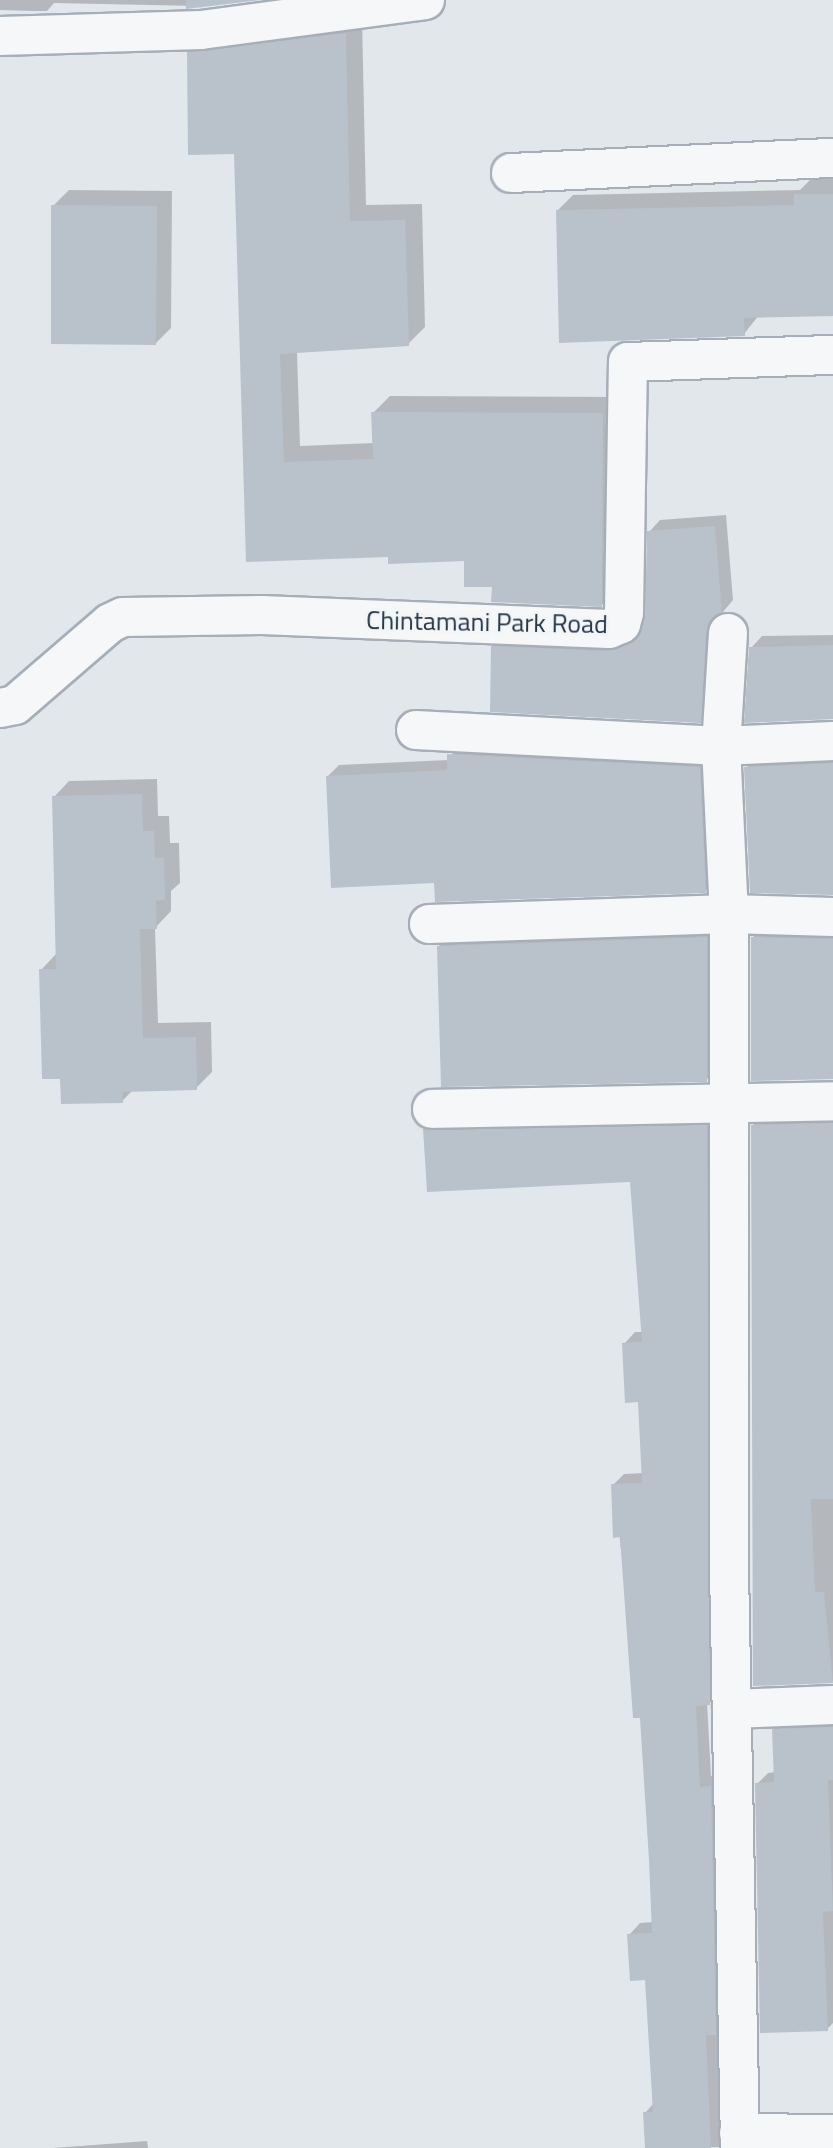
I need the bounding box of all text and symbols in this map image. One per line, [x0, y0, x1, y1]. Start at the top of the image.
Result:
street label: Chintamani Park Road [366, 604, 608, 640]

